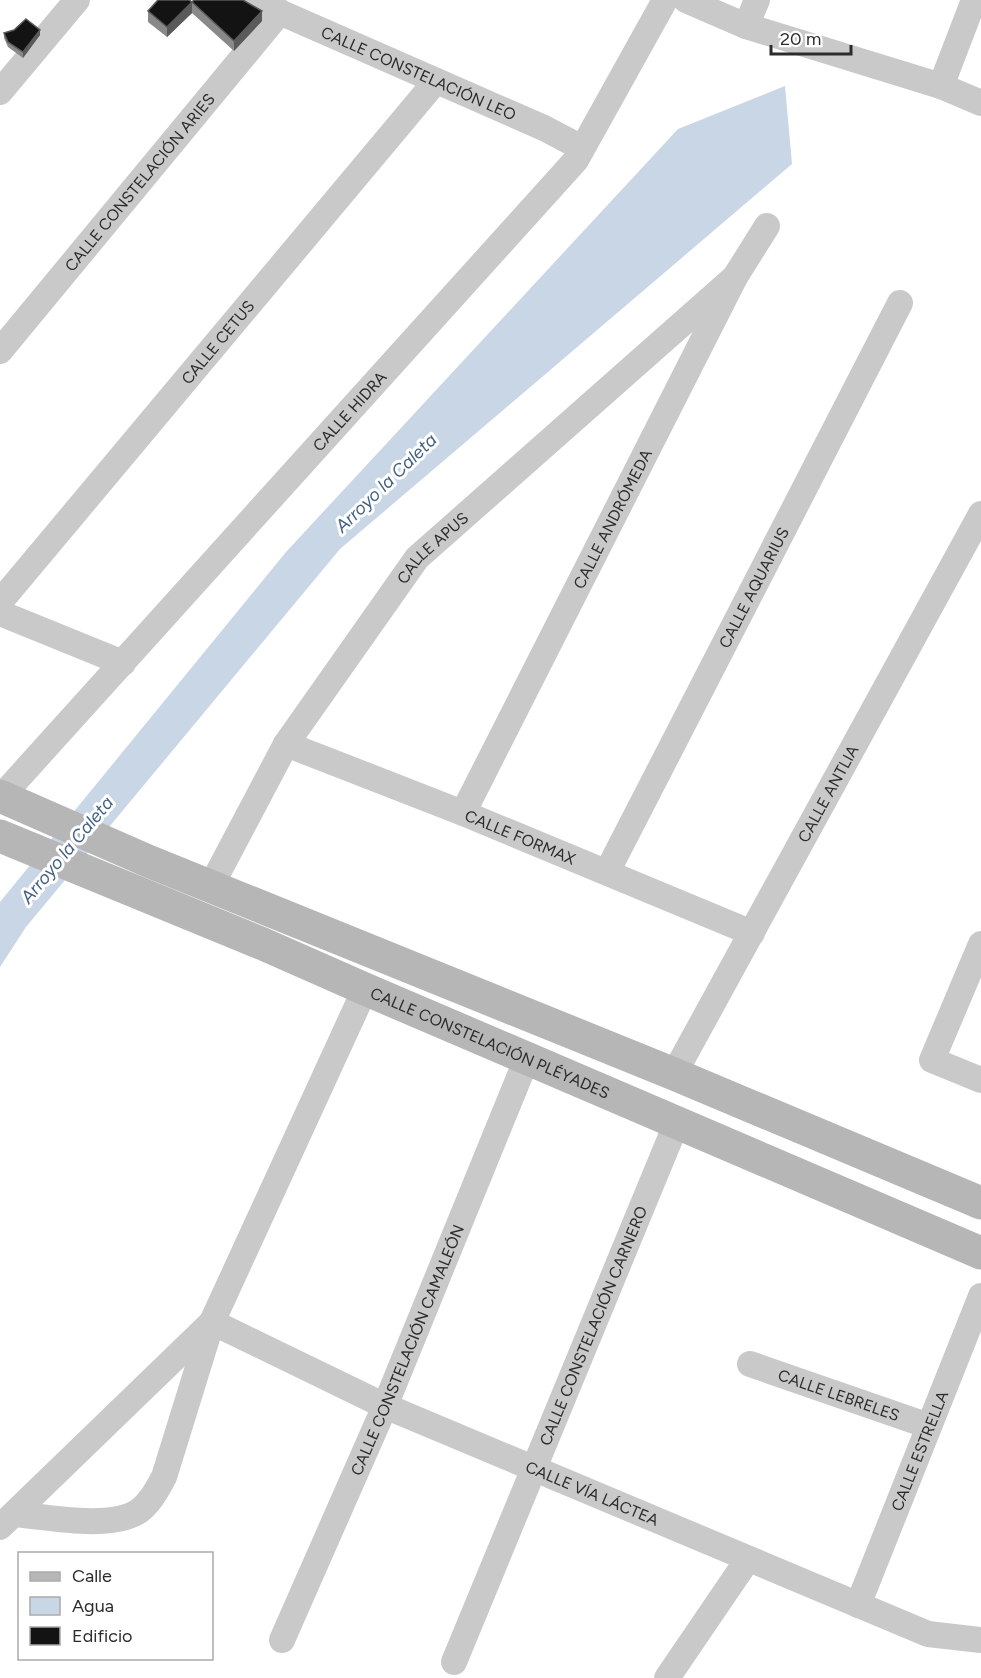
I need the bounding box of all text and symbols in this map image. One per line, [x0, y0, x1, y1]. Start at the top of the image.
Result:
scale bar [771, 18, 850, 56]
street label: CALLE CONSTELACIÓN LEO [318, 23, 519, 125]
text: 20 m [780, 28, 821, 50]
street label: CALLE CONSTELACIÓN ARIES [61, 90, 219, 275]
street label: CALLE CETUS [177, 296, 259, 388]
street label: CALLE HIDRA [309, 367, 391, 455]
water label: Arroyo la Caleta [330, 429, 442, 538]
street label: CALLE ANDRÓMEDA [569, 446, 656, 592]
street label: CALLE APUS [393, 508, 472, 587]
street label: CALLE AQUARIUS [715, 524, 793, 651]
street label: CALLE ANTLIA [794, 742, 863, 846]
water label: Arroyo la Caleta [15, 792, 118, 909]
street label: CALLE FORMAX [462, 806, 578, 869]
street label: CALLE CONSTELACIÓN PLÉYADES [367, 983, 613, 1103]
street label: CALLE CONSTELACIÓN CARNERO [536, 1203, 651, 1448]
street label: CALLE CONSTELACIÓN CAMALEÓN [347, 1222, 468, 1478]
street label: CALLE LEBRELES [775, 1365, 902, 1425]
street label: CALLE ESTRELLA [887, 1388, 952, 1514]
street label: CALLE VÍA LÁCTEA [523, 1457, 662, 1530]
legend [18, 1552, 213, 1660]
text: Calle [72, 1565, 112, 1587]
text: Agua [72, 1595, 114, 1617]
text: Edificio [72, 1625, 133, 1647]

